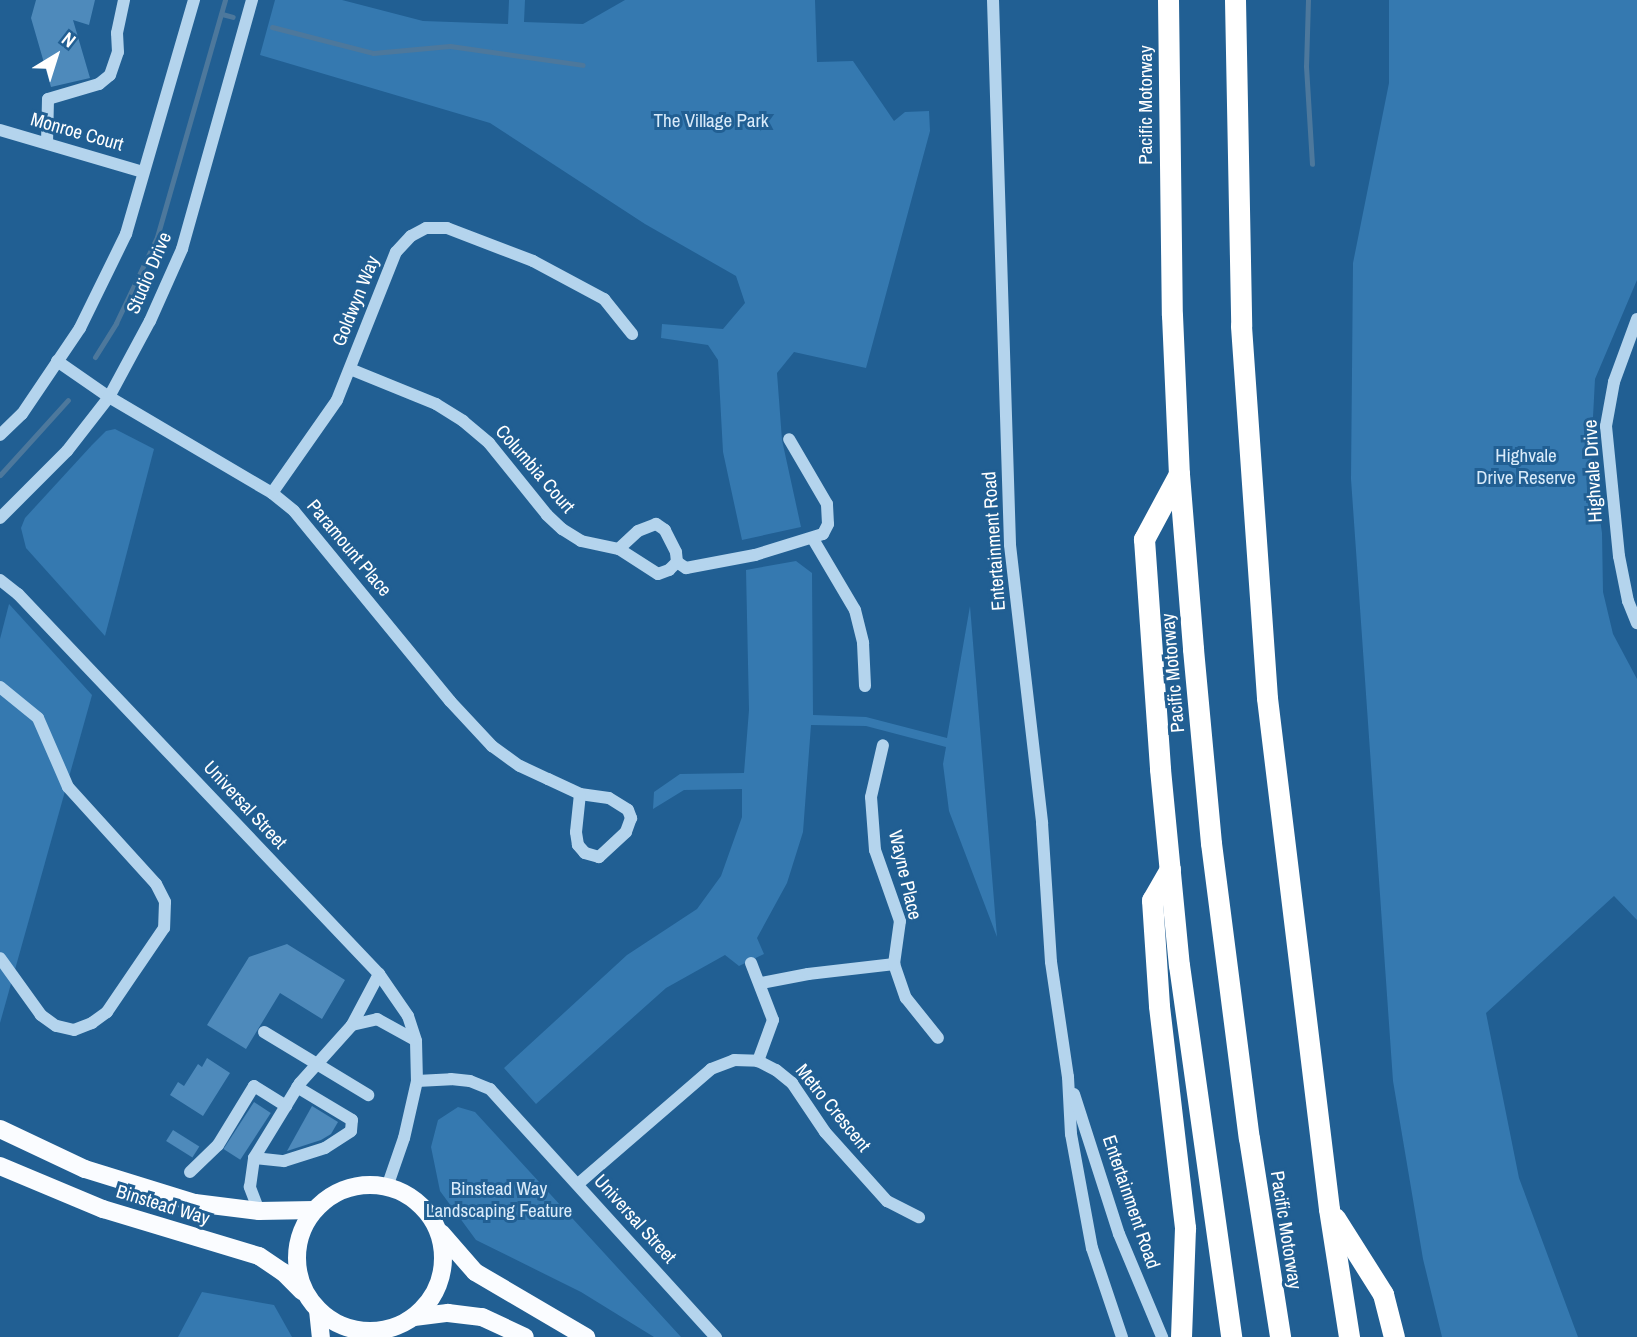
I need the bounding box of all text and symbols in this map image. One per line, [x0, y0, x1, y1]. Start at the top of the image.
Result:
north arrow [21, 21, 91, 91]
text: N [56, 26, 81, 53]
street label: Pacific Motorway [1135, 45, 1157, 165]
street label: Monroe Court [28, 108, 126, 156]
park label: The Village Park [654, 110, 768, 132]
street label: Studio Drive [122, 229, 176, 317]
street label: Goldwyn Way [328, 252, 384, 350]
street label: Highvale Drive [1579, 419, 1607, 523]
street label: Columbia Court [491, 420, 579, 518]
park label: Highvale Drive Reserve [1476, 445, 1576, 489]
street label: Entertainment Road [978, 471, 1010, 611]
street label: Paramount Place [302, 495, 396, 601]
street label: Pacific Motorway [1156, 612, 1190, 734]
street label: Universal Street [199, 756, 291, 854]
street label: Wayne Place [884, 828, 926, 922]
street label: Metro Crescent [791, 1059, 875, 1157]
street label: Entertainment Road [1098, 1132, 1164, 1272]
street label: Pacific Motorway [1265, 1169, 1307, 1291]
street label: Universal Street [589, 1170, 681, 1268]
park label: Binstead Way Landscaping Feature [426, 1178, 572, 1222]
street label: Binstead Way [114, 1180, 212, 1230]

